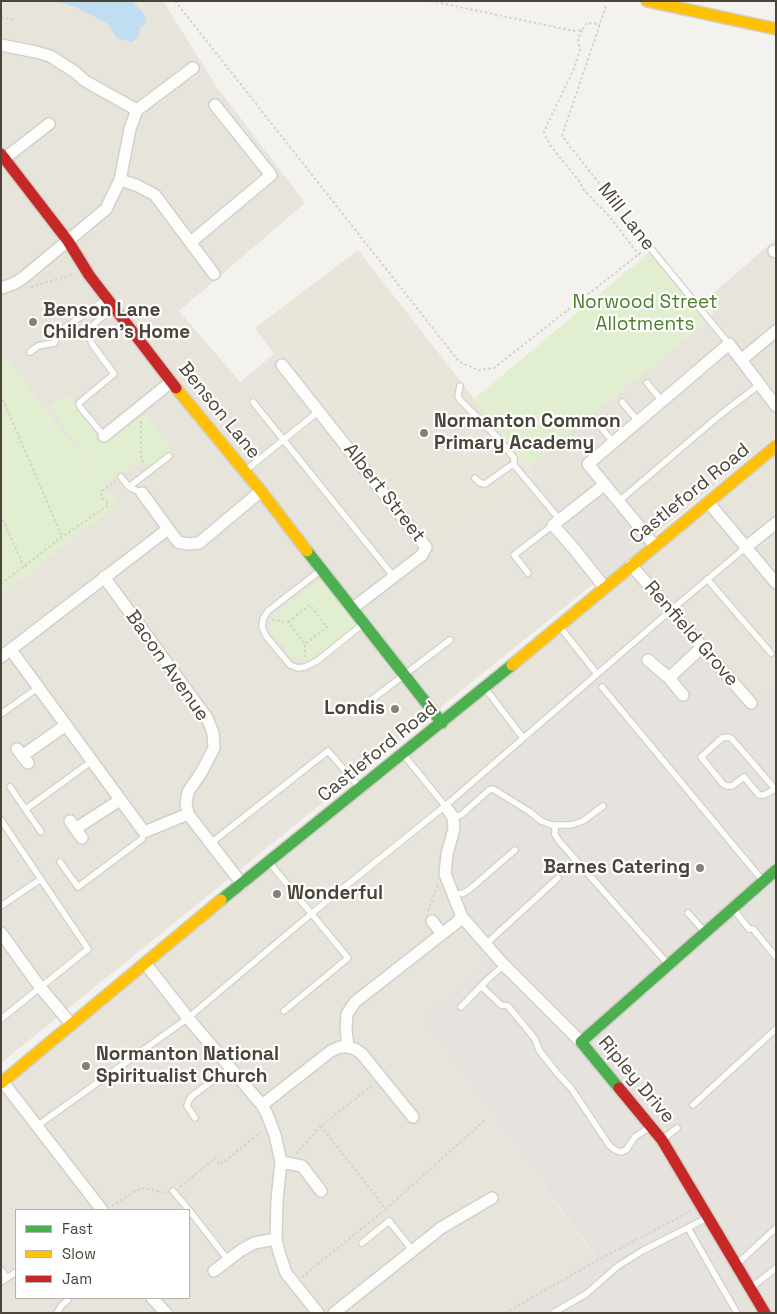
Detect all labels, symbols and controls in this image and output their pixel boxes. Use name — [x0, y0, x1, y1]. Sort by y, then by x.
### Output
street label: Mill Lane — [593, 179, 659, 255]
park label: Norwood Street Allotments — [572, 292, 718, 336]
place label: Benson Lane Children's Home — [43, 300, 190, 344]
marker: Benson Lane Children's Home — [27, 316, 39, 328]
street label: Benson Lane — [173, 358, 265, 464]
place label: Normanton Common Primary Academy — [434, 411, 621, 455]
marker: Normanton Common Primary Academy — [418, 427, 430, 439]
street label: Albert Street — [338, 439, 430, 547]
street label: Castleford Road — [626, 439, 754, 549]
street label: Renfield Grove — [639, 577, 743, 691]
street label: Bacon Avenue — [120, 606, 214, 726]
street label: Castleford Road — [314, 697, 442, 807]
place label: Londis — [324, 698, 385, 720]
marker: Londis — [389, 703, 401, 715]
place label: Barnes Catering — [543, 857, 690, 879]
marker: Barnes Catering — [694, 862, 706, 874]
place label: Wonderful — [287, 883, 383, 905]
marker: Wonderful — [271, 888, 283, 900]
street label: Ripley Drive — [593, 1032, 679, 1128]
place label: Normanton National Spiritualist Church — [96, 1044, 279, 1088]
marker: Normanton National Spiritualist Church — [80, 1060, 92, 1072]
legend — [15, 1209, 190, 1299]
text: Fast — [62, 1219, 93, 1238]
text: Slow — [62, 1244, 96, 1263]
text: Jam — [62, 1269, 92, 1288]

